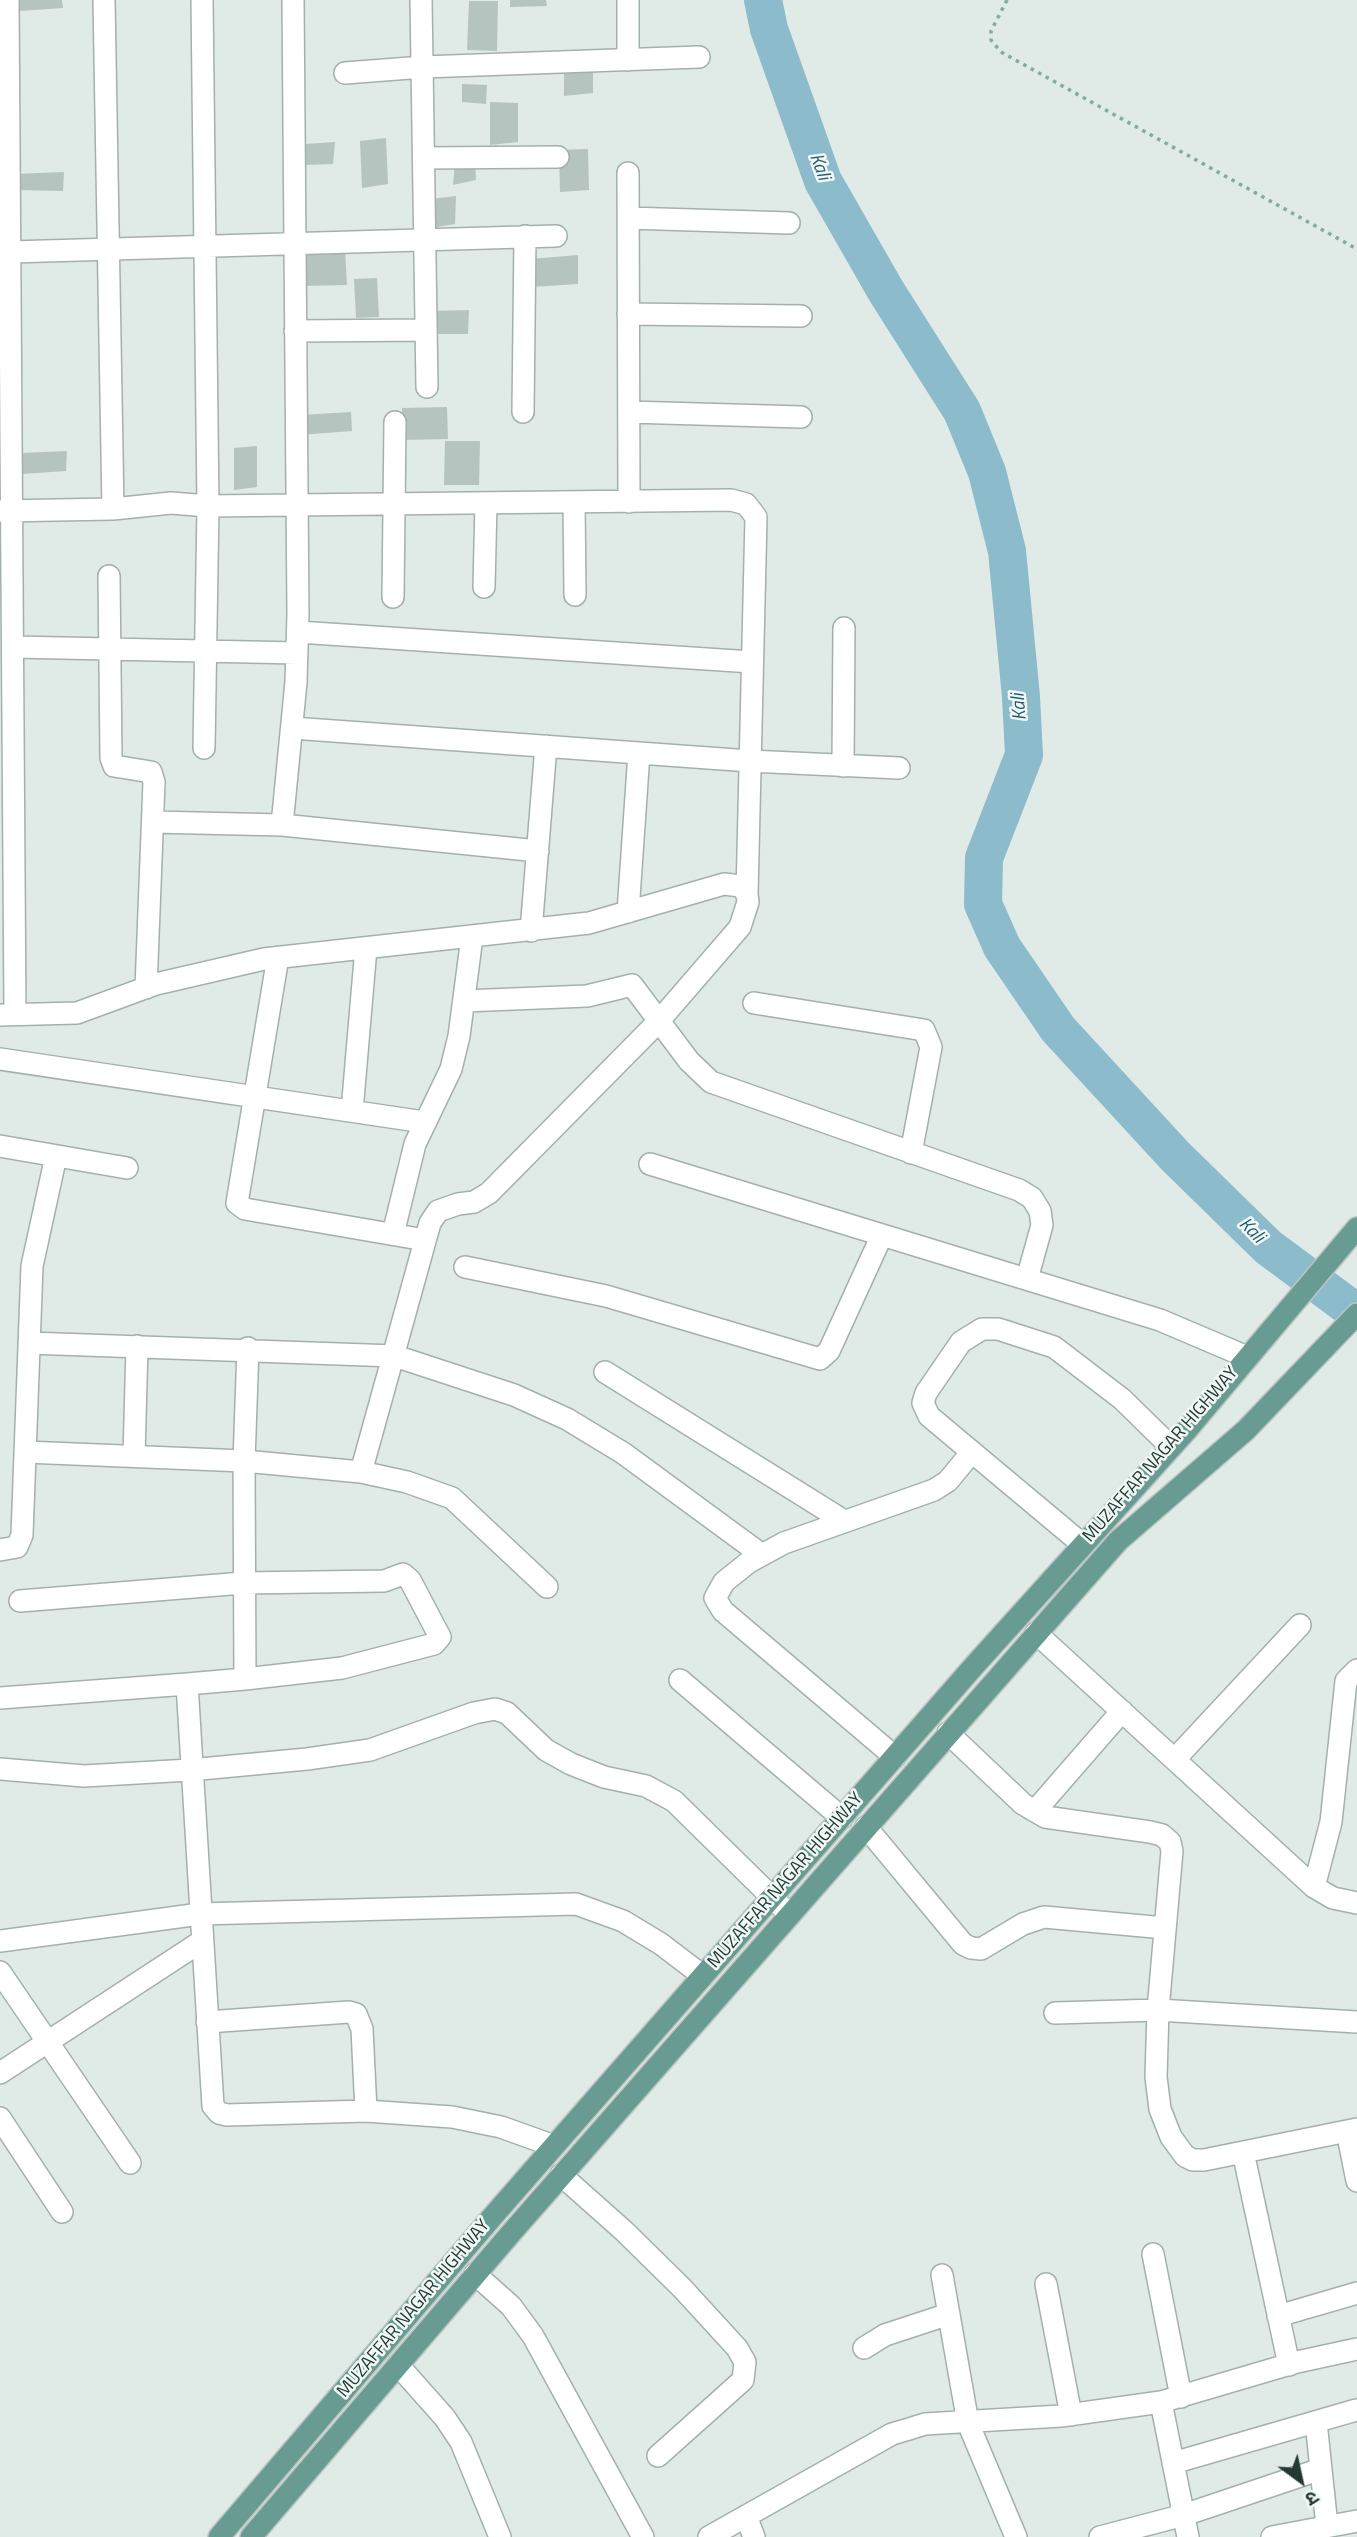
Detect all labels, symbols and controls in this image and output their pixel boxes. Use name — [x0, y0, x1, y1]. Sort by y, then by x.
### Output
water label: Kali — [804, 150, 834, 184]
water label: Kali — [1007, 693, 1033, 721]
water label: Kali — [1233, 1213, 1269, 1249]
street label: MUZAFFAR NAGAR HIGHWAY — [1079, 1363, 1243, 1547]
street label: MUZAFFAR NAGAR HIGHWAY — [704, 1789, 868, 1973]
street label: MUZAFFAR NAGAR HIGHWAY — [333, 2216, 495, 2402]
north arrow — [1266, 2446, 1336, 2516]
text: उ — [1300, 2484, 1325, 2514]

